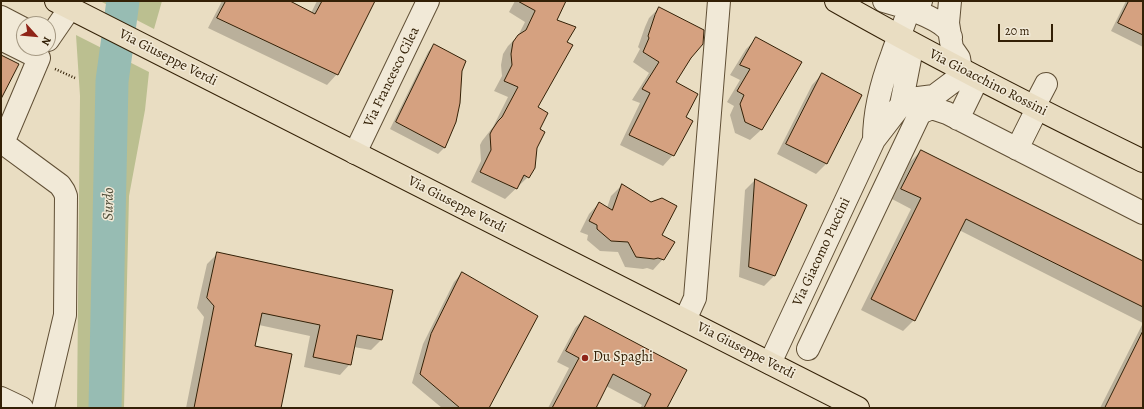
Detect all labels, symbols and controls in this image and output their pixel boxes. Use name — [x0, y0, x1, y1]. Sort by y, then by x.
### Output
north arrow — [16, 16, 56, 56]
scale bar — [1000, 16, 1055, 42]
text: 20 m — [1005, 23, 1029, 39]
street label: Via Francesco Cilea — [360, 24, 424, 130]
street label: Via Giuseppe Verdi — [116, 26, 220, 90]
text: N — [38, 34, 55, 48]
street label: Via Gioacchino Rossini — [926, 46, 1050, 120]
street label: Via Giuseppe Verdi — [405, 173, 509, 237]
water label: Surdo — [100, 187, 118, 221]
street label: Via Giacomo Puccini — [790, 195, 854, 309]
street label: Via Giuseppe Verdi — [694, 319, 798, 383]
place label: Du Spaghi — [593, 350, 653, 366]
marker: Du Spaghi — [580, 353, 590, 363]

